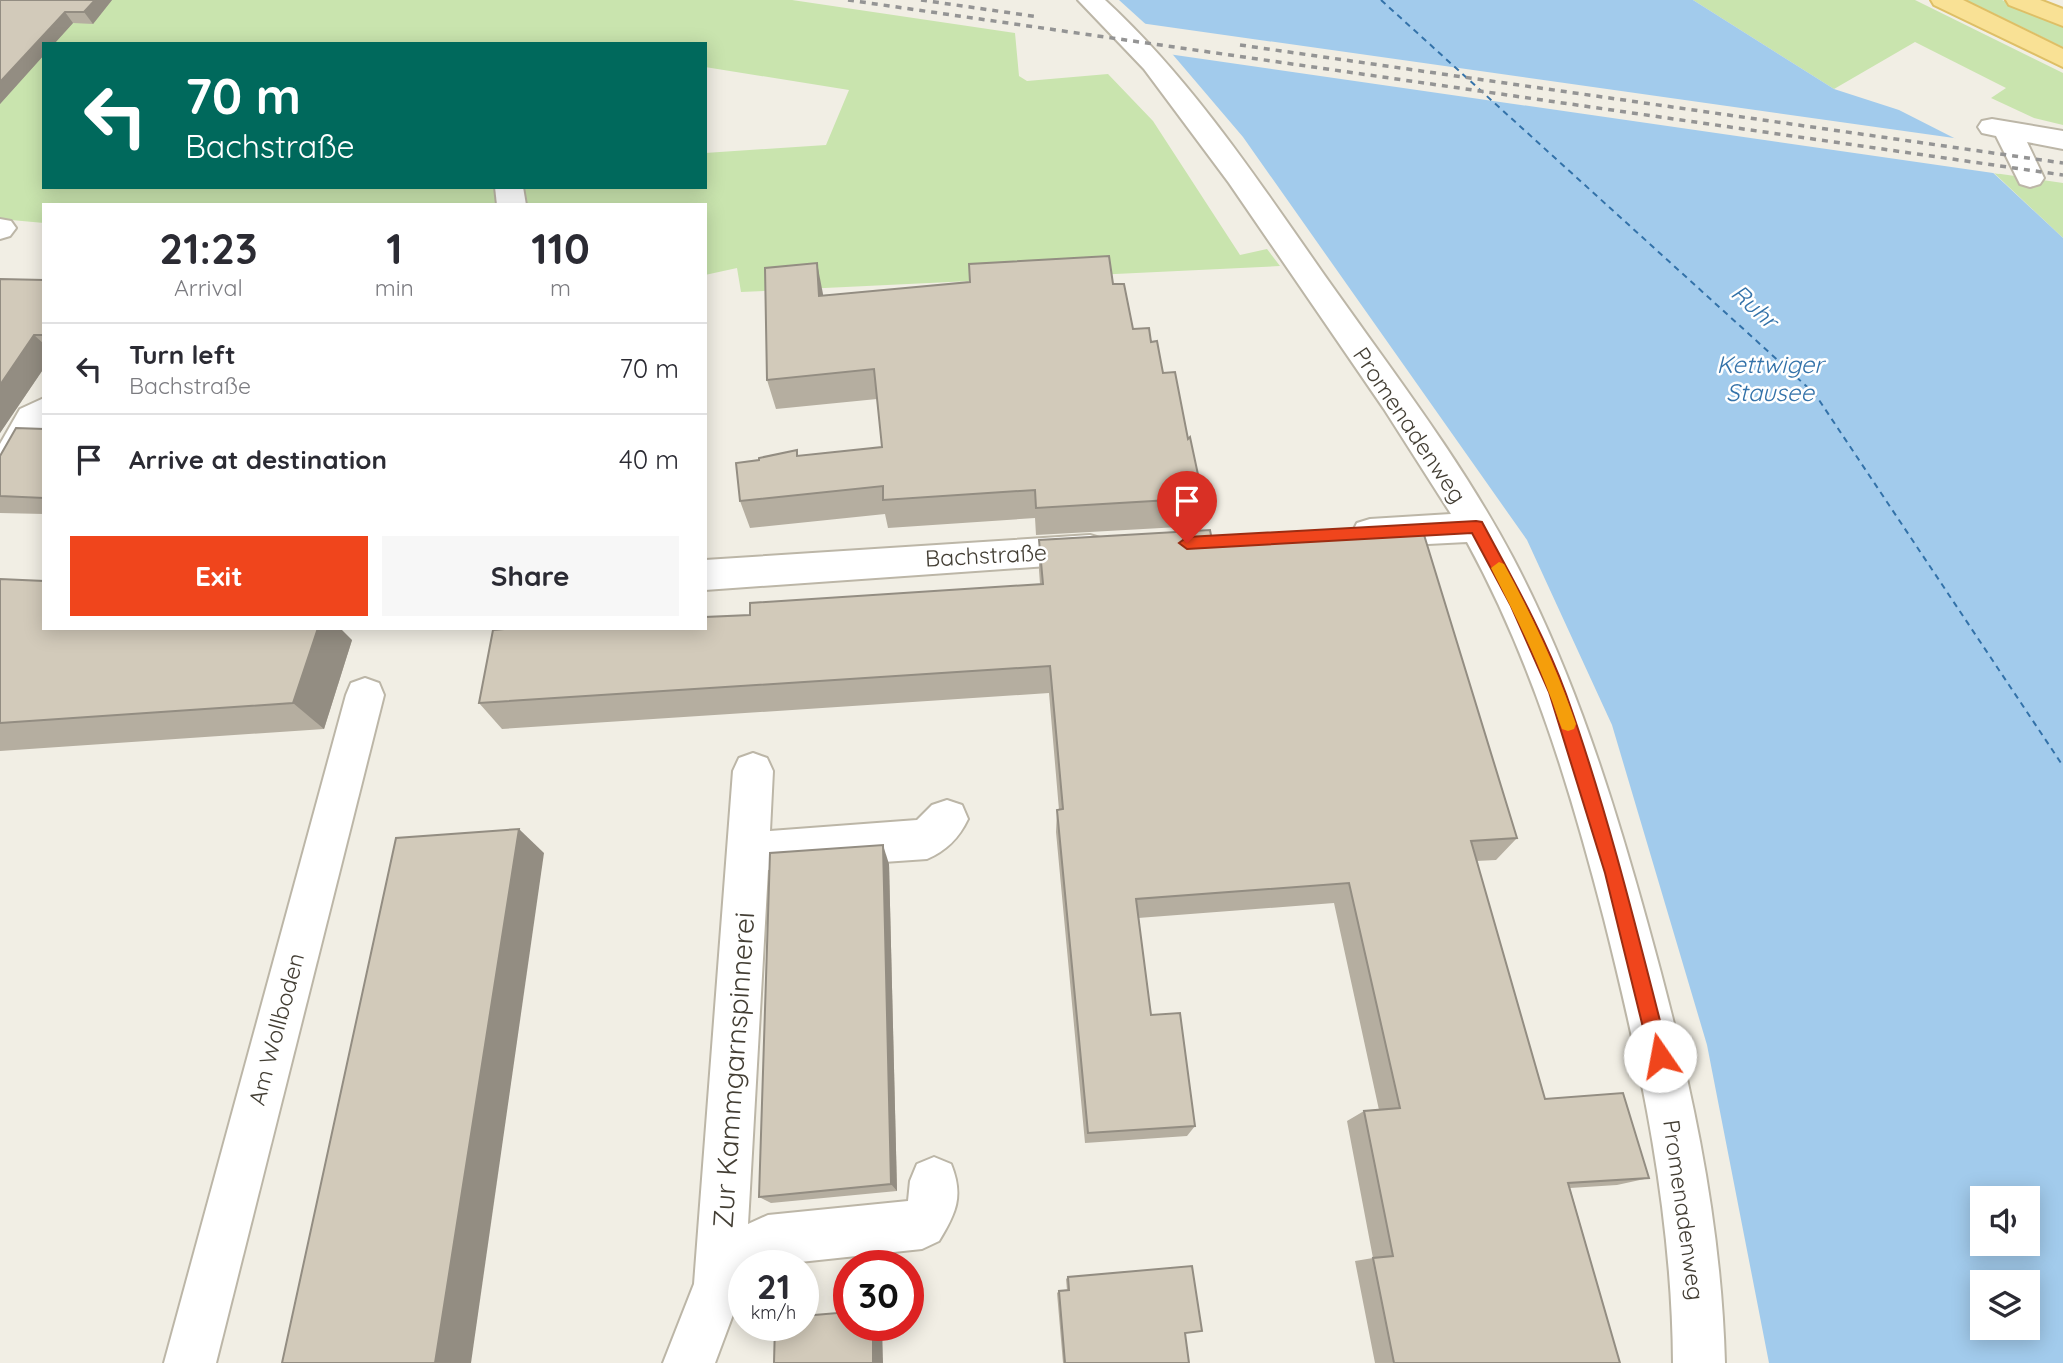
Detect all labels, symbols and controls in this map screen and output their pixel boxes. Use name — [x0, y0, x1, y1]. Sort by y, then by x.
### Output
text: 70 m — [185, 65, 301, 126]
icon: left — [70, 70, 161, 161]
text: Bachstraße — [185, 126, 355, 166]
text: 21:23 — [159, 222, 257, 275]
text: 1 — [386, 222, 402, 275]
text: 110 — [531, 222, 590, 275]
text: Arrival — [174, 273, 243, 302]
text: min — [375, 273, 414, 302]
text: m — [550, 273, 571, 302]
water label: Ruhr — [1726, 277, 1787, 337]
text: Turn left — [129, 338, 236, 371]
street label: Promenadenweg — [1347, 341, 1473, 509]
water label: Kettwiger Stausee — [1717, 349, 1826, 407]
icon: left — [70, 350, 108, 388]
text: 70 m — [619, 352, 679, 385]
text: Bachstraße — [129, 371, 251, 400]
icon: arrive — [70, 441, 108, 479]
text: Arrive at destination — [129, 443, 387, 476]
text: 40 m — [619, 443, 679, 476]
pin — [1157, 471, 1217, 543]
icon: arrive — [1168, 482, 1206, 520]
button: Exit — [70, 536, 368, 616]
button: Share — [382, 536, 679, 616]
street label: Bachstraße — [924, 537, 1048, 573]
street label: Zur Kammgarnspinnerei — [704, 911, 762, 1229]
street label: Am Wollboden — [242, 950, 310, 1108]
position arrow — [1623, 1019, 1697, 1093]
street label: Promenadenweg — [1657, 1118, 1711, 1302]
map controls — [1970, 1186, 2040, 1340]
button: sound — [1970, 1186, 2040, 1256]
speed limit sign: 30 — [833, 1250, 924, 1341]
text: 21 — [757, 1264, 790, 1308]
button: layers — [1970, 1270, 2040, 1340]
text: km/h — [751, 1301, 796, 1324]

